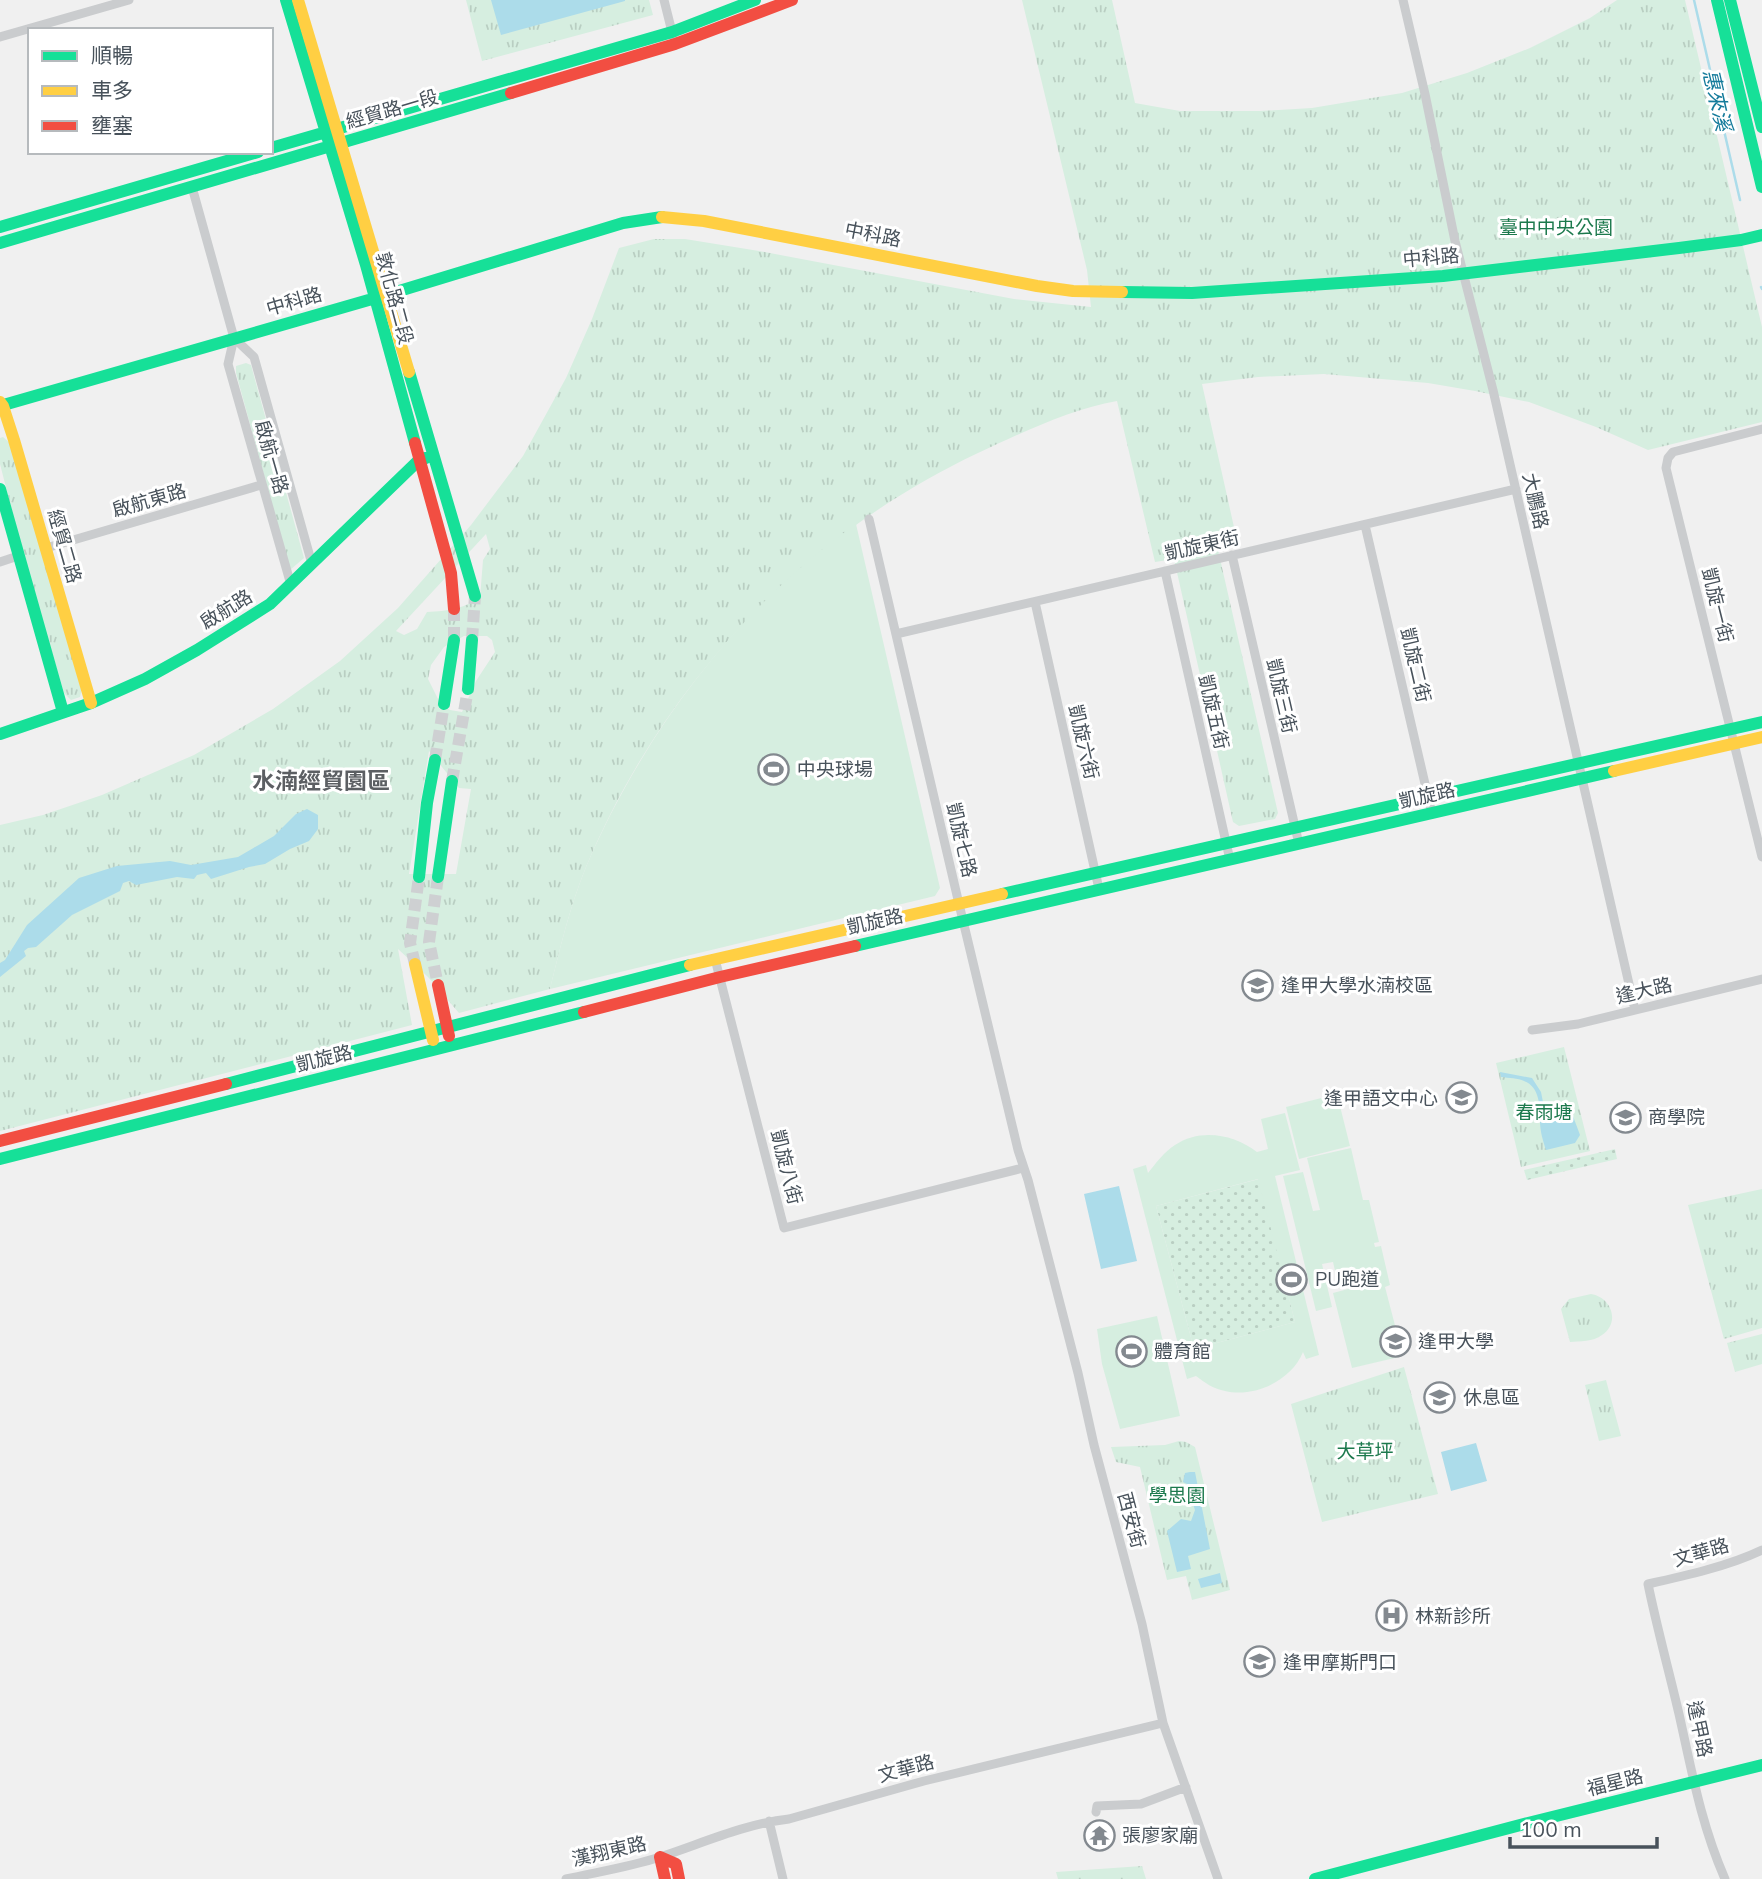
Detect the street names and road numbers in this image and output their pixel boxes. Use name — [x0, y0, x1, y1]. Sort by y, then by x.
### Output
street label: 經貿路一段 — [343, 84, 441, 134]
street label: 中科路 — [843, 217, 903, 251]
street label: 中科路 — [1402, 243, 1460, 271]
street label: 敦化路二段 — [371, 249, 419, 347]
street label: 中科路 — [263, 282, 325, 320]
street label: 啟航一路 — [250, 417, 294, 497]
street label: 大鵬路 — [1518, 471, 1554, 531]
street label: 啟航東路 — [109, 478, 189, 522]
street label: 經貿二路 — [43, 506, 87, 586]
street label: 凱旋東街 — [1162, 525, 1242, 565]
street label: 凱旋一街 — [1697, 565, 1739, 645]
street label: 啟航路 — [195, 584, 257, 634]
street label: 凱旋二街 — [1396, 625, 1436, 705]
street label: 凱旋三街 — [1262, 656, 1302, 736]
street label: 凱旋五街 — [1194, 672, 1234, 752]
street label: 凱旋六街 — [1064, 702, 1104, 782]
street label: 凱旋路 — [1397, 777, 1457, 813]
street label: 凱旋七路 — [942, 800, 982, 880]
street label: 凱旋路 — [845, 903, 905, 939]
street label: 逢大路 — [1614, 972, 1674, 1008]
street label: 凱旋路 — [293, 1039, 355, 1077]
street label: 凱旋八街 — [766, 1127, 808, 1207]
street label: 西安街 — [1113, 1489, 1151, 1551]
street label: 文華路 — [1670, 1533, 1732, 1571]
street label: 逢甲路 — [1682, 1699, 1718, 1759]
street label: 文華路 — [875, 1749, 937, 1787]
street label: 福星路 — [1584, 1763, 1646, 1801]
street label: 漢翔東路 — [569, 1831, 649, 1871]

